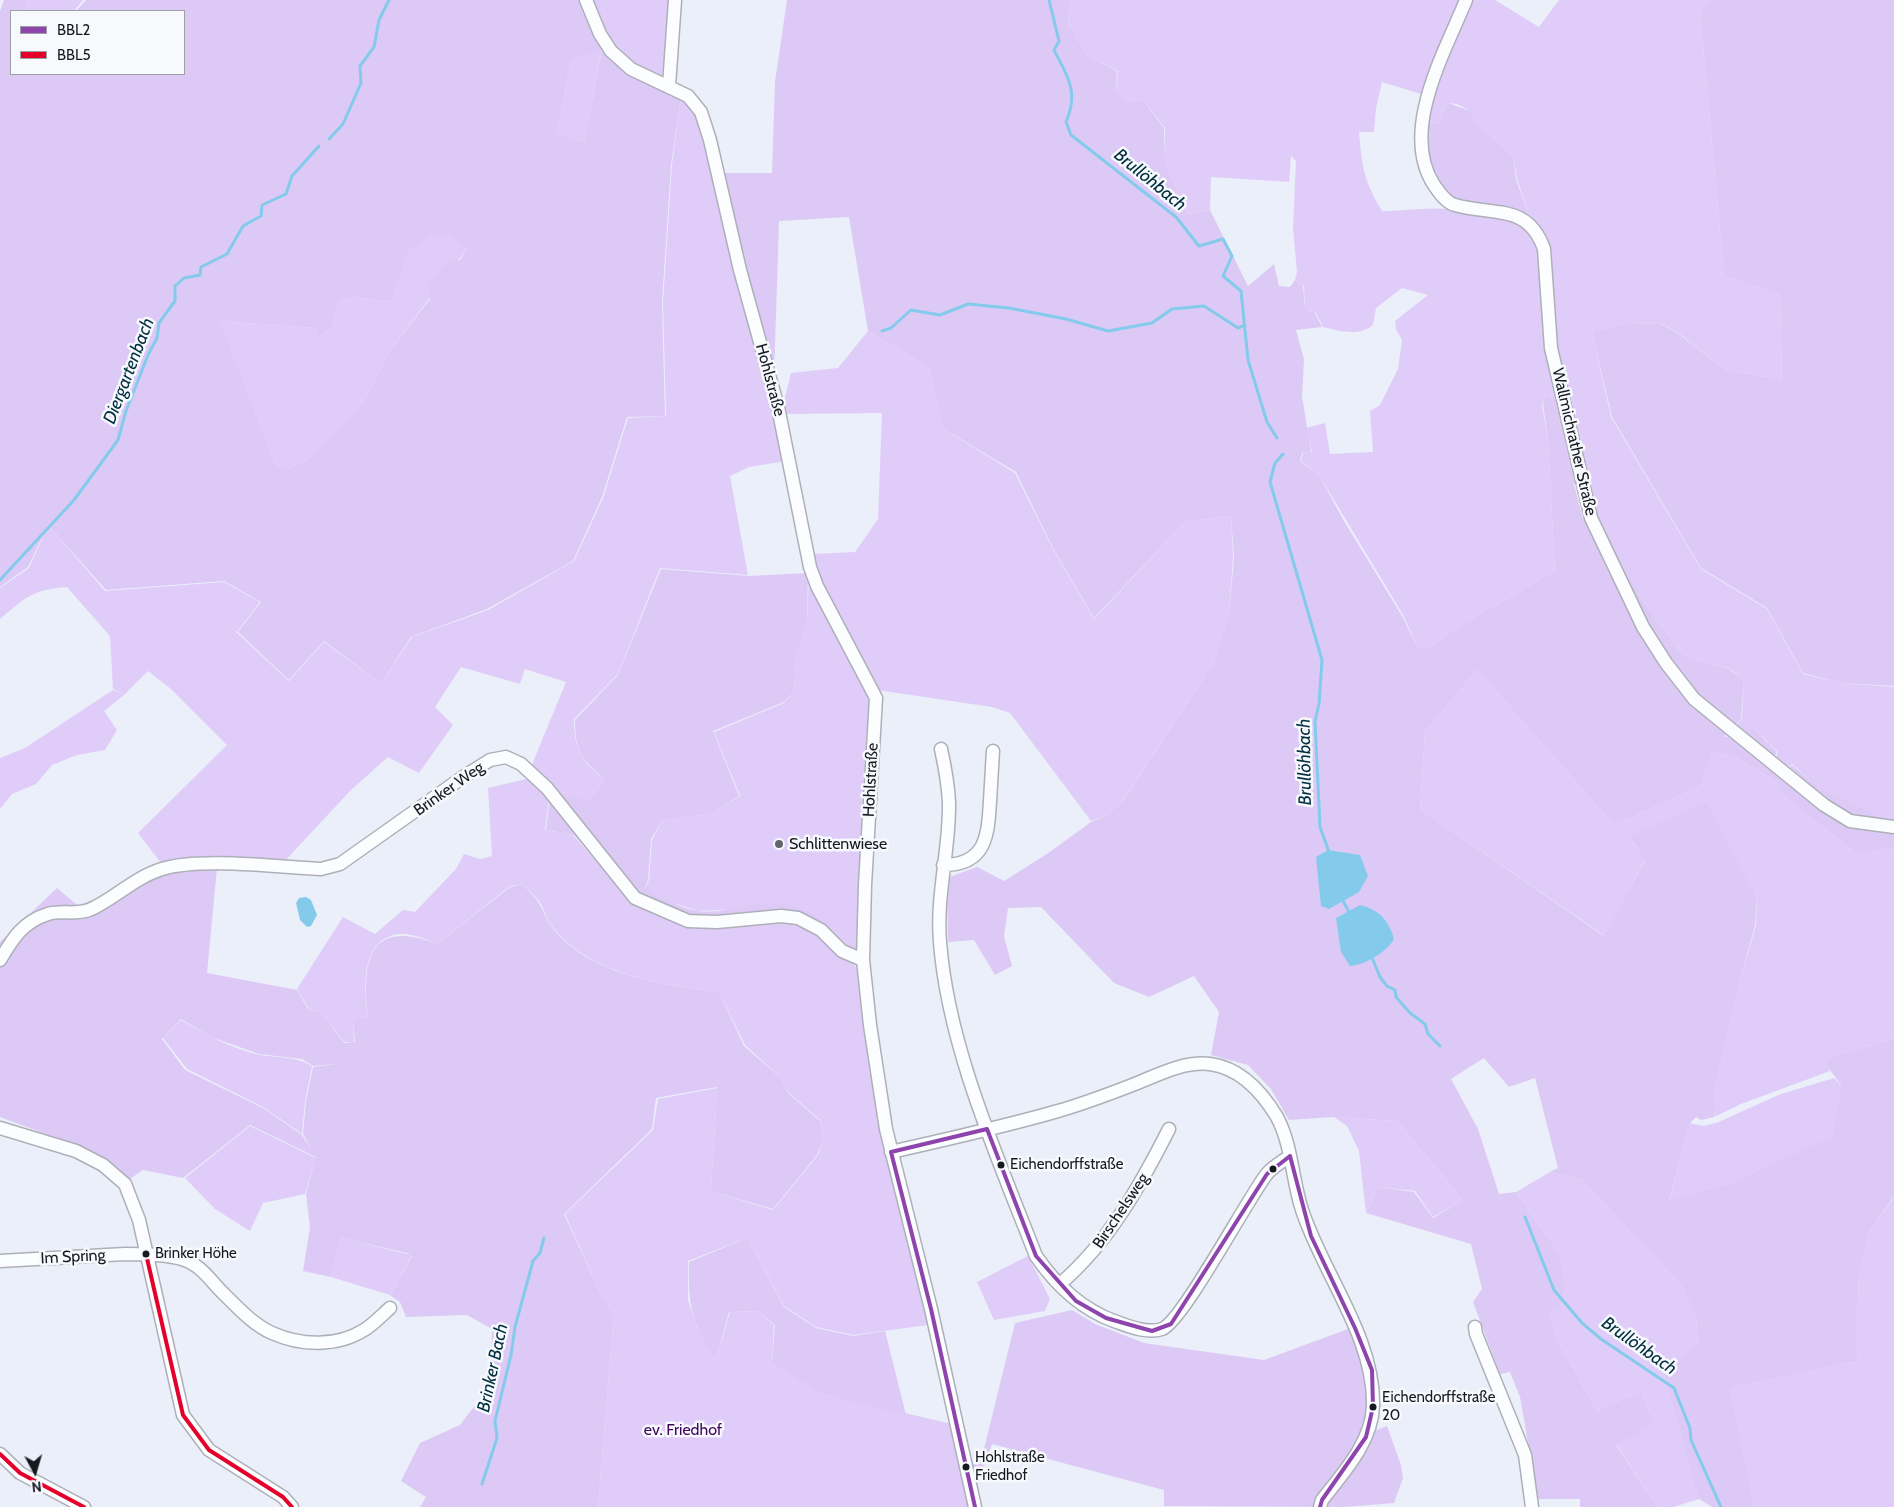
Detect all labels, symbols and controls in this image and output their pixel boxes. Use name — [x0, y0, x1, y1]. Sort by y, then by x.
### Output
legend — [10, 10, 185, 75]
text: BBL2 — [57, 21, 90, 39]
text: BBL5 — [57, 46, 91, 64]
water label: Brullöhbach — [1109, 144, 1191, 216]
water label: Diergartenbach — [99, 315, 159, 427]
street label: Hohlstraße — [751, 342, 789, 418]
street label: Wallmichrather Straße — [1548, 366, 1600, 518]
water label: Brullöhbach — [1293, 718, 1317, 806]
street label: Hohlstraße — [859, 742, 883, 818]
street label: Brinker Weg — [410, 758, 488, 820]
place label: Schlittenwiese — [789, 834, 887, 854]
marker: Schlittenwiese — [773, 838, 785, 850]
place label: Eichendorffstraße — [1010, 1156, 1123, 1174]
marker: Eichendorffstraße — [996, 1160, 1006, 1170]
unlabelled marker — [1268, 1164, 1278, 1174]
street label: Birschelsweg — [1089, 1170, 1153, 1252]
place label: Brinker Höhe — [155, 1245, 237, 1263]
street label: Im Spring — [40, 1246, 106, 1268]
marker: Brinker Höhe — [141, 1249, 151, 1259]
water label: Brullöhbach — [1597, 1312, 1681, 1380]
water label: Brinker Bach — [473, 1322, 513, 1414]
place label: Eichendorffstraße 20 — [1382, 1389, 1495, 1424]
marker: Eichendorffstraße 20 — [1368, 1402, 1378, 1412]
park label: ev. Friedhof — [644, 1420, 722, 1440]
north arrow — [10, 1447, 60, 1497]
place label: Hohlstraße Friedhof — [975, 1449, 1045, 1484]
marker: Hohlstraße Friedhof — [961, 1462, 971, 1472]
text: N — [31, 1477, 42, 1496]

